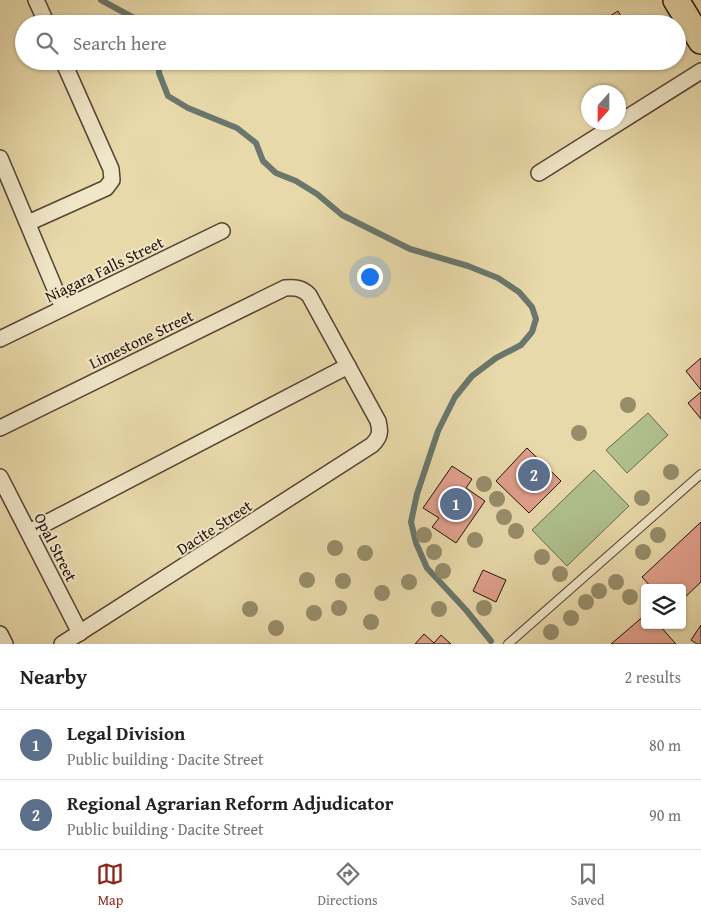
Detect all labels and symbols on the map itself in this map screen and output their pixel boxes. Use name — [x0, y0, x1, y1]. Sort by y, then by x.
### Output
north arrow — [581, 85, 626, 130]
street label: Niagara Falls Street — [40, 230, 168, 308]
your location — [357, 264, 383, 290]
street label: Limestone Street — [85, 303, 198, 375]
pin: 2 — [518, 456, 550, 494]
pin: 1 — [440, 485, 472, 523]
street label: Dacite Street — [171, 493, 257, 560]
street label: Opal Street — [28, 508, 84, 586]

